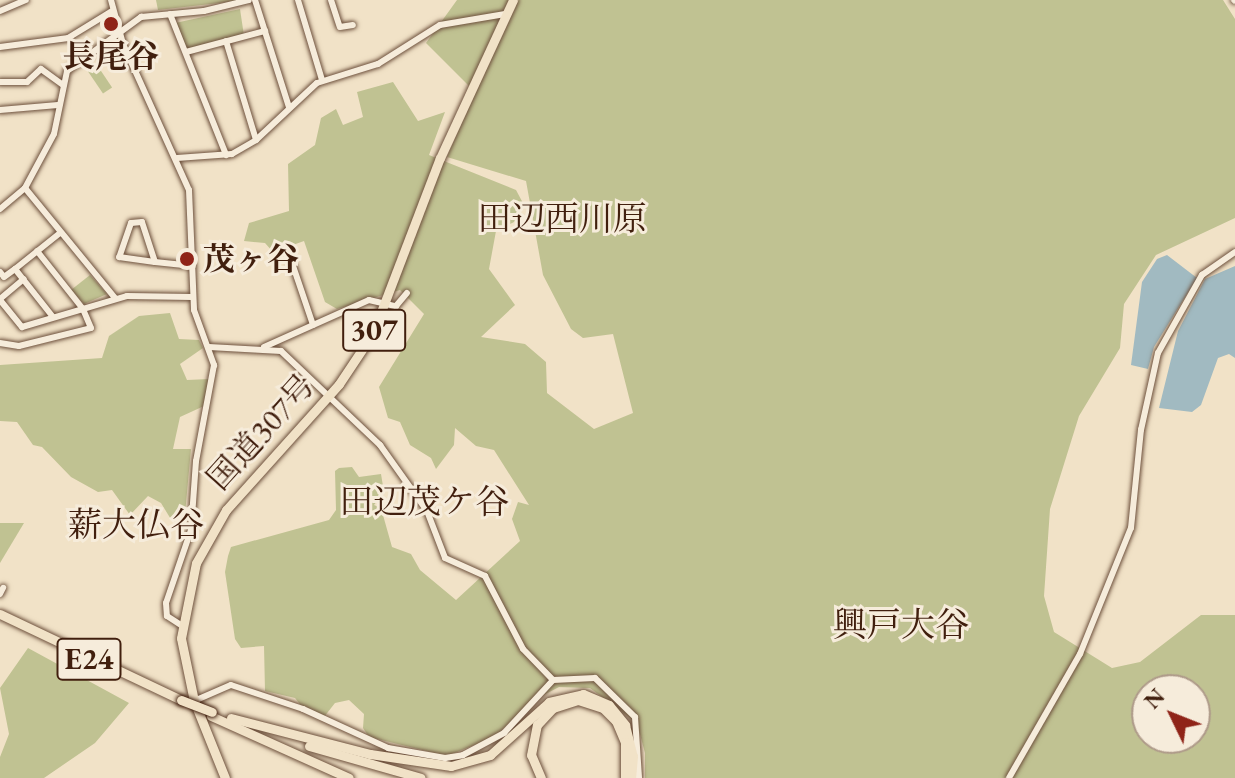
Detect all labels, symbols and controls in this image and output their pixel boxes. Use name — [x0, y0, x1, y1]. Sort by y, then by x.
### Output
marker: 長尾谷 — [102, 15, 120, 33]
place label: 長尾谷 — [63, 37, 159, 75]
district label: 田辺西川原 — [477, 199, 647, 239]
place label: 茂ヶ谷 — [203, 240, 299, 278]
marker: 茂ヶ谷 — [178, 250, 196, 268]
road number: 307 — [342, 304, 406, 356]
street label: 国道307号 — [199, 366, 323, 498]
district label: 田辺茂ケ谷 — [339, 482, 509, 522]
district label: 薪大仏谷 — [68, 505, 204, 545]
district label: 興戸大谷 — [833, 605, 969, 645]
road number: E24 — [55, 633, 123, 685]
north arrow — [1131, 674, 1211, 754]
text: N — [1138, 682, 1171, 715]

